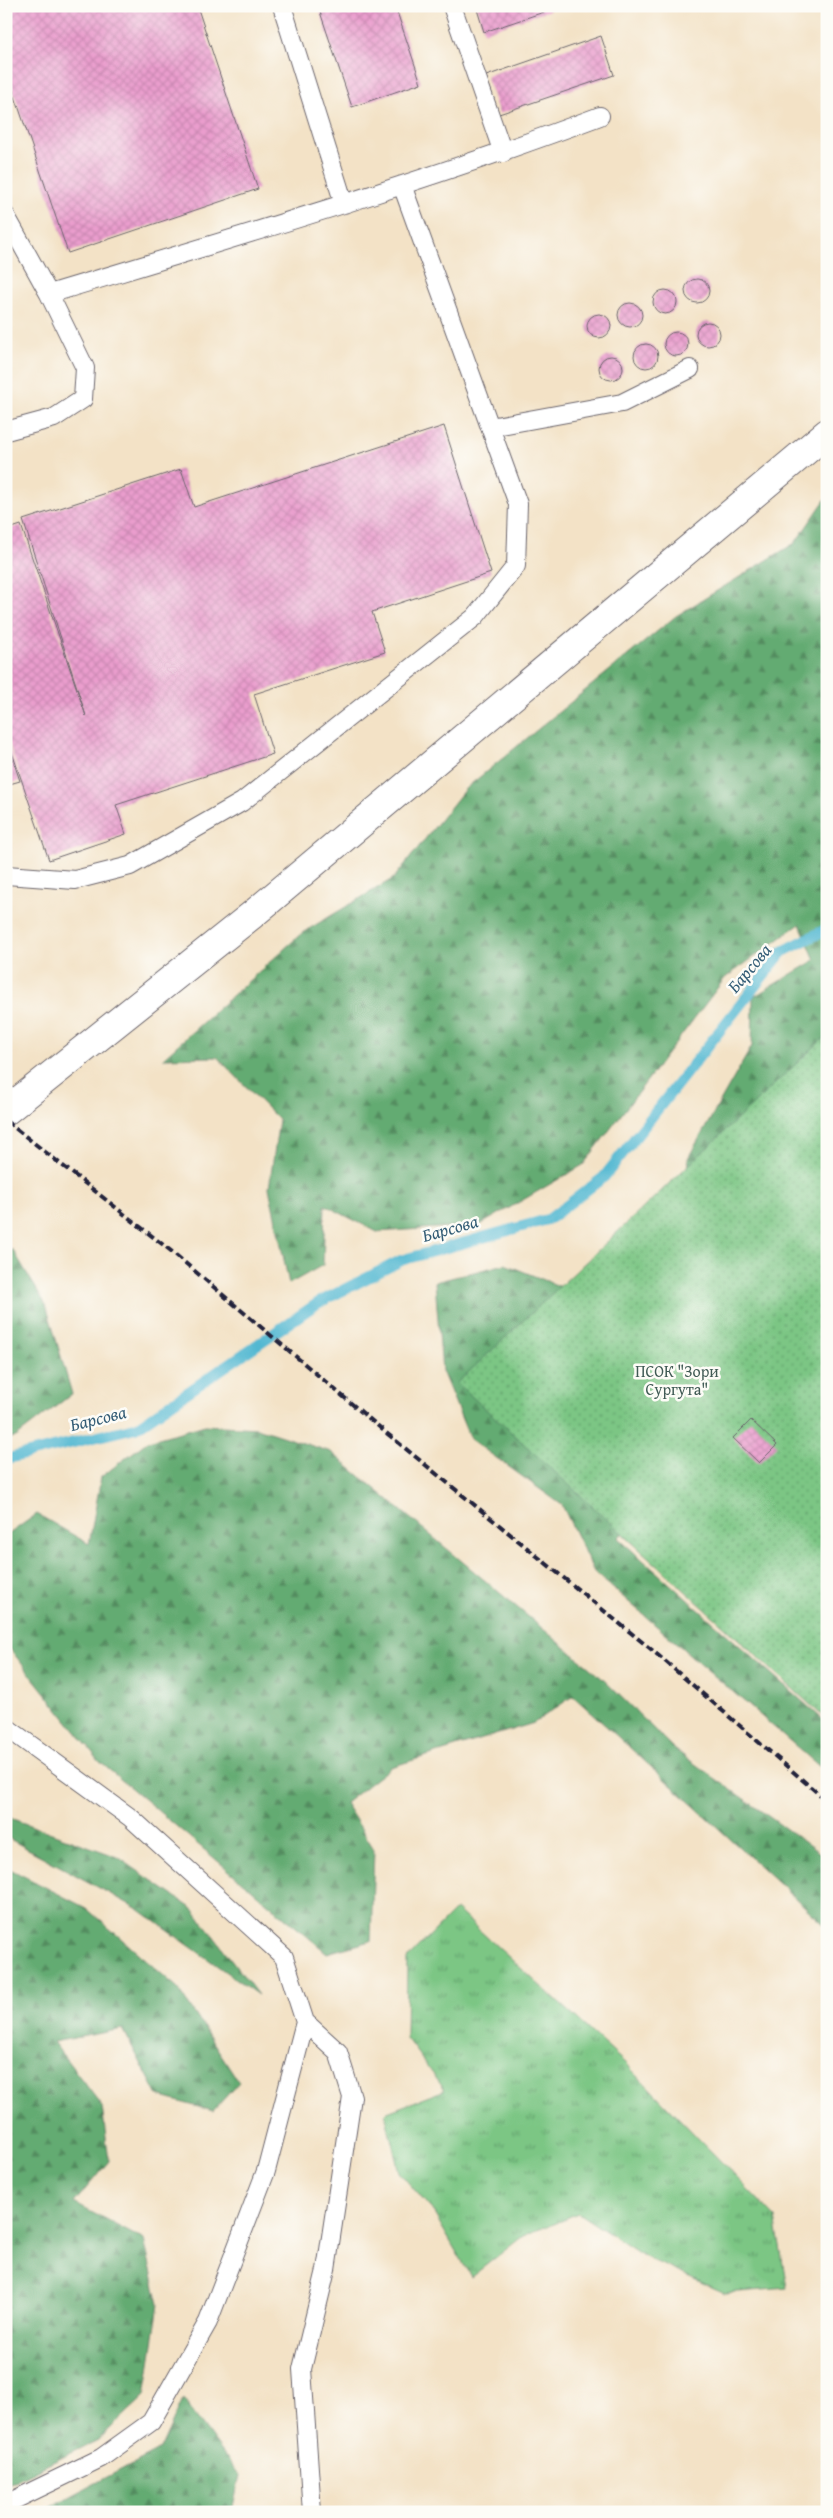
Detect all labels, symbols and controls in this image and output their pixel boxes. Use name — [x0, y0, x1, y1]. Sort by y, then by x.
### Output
water label: Барсова — [720, 937, 778, 999]
water label: Барсова — [419, 1207, 482, 1249]
park label: ПСОК "Зори Сургута" — [635, 1359, 719, 1401]
water label: Барсова — [67, 1398, 130, 1438]

